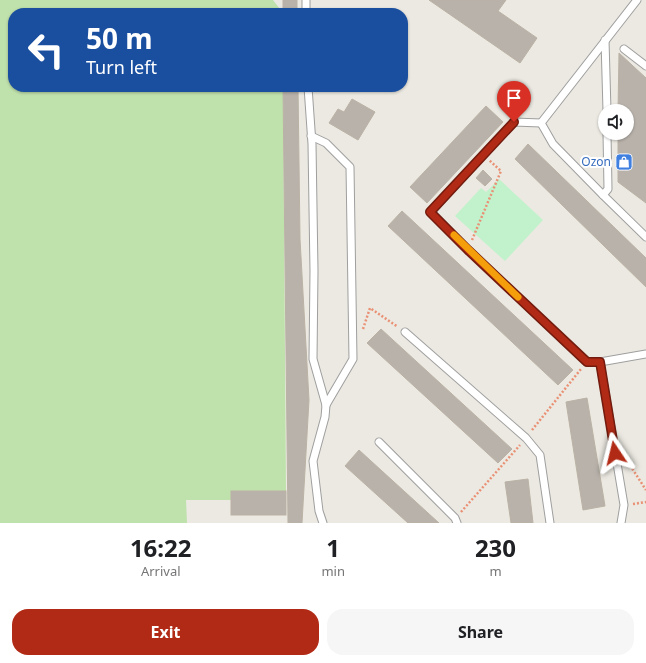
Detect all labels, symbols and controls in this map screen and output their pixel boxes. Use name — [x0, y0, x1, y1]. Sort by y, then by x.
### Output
text: 50 m — [86, 19, 153, 57]
icon: left — [20, 24, 72, 76]
text: Turn left — [86, 55, 157, 79]
pin — [497, 81, 531, 122]
icon: arrive — [503, 87, 525, 109]
map controls — [598, 104, 634, 140]
button: sound — [598, 104, 634, 140]
shop icon: Ozon — [614, 152, 634, 172]
place label: Ozon — [581, 153, 611, 170]
position arrow — [594, 432, 636, 474]
text: 16:22 — [130, 531, 192, 564]
text: 1 — [326, 531, 340, 564]
text: 230 — [475, 531, 516, 564]
text: Arrival — [141, 562, 181, 580]
text: min — [321, 562, 345, 580]
text: m — [489, 562, 502, 580]
button: Exit — [12, 609, 319, 655]
button: Share — [327, 609, 634, 655]

